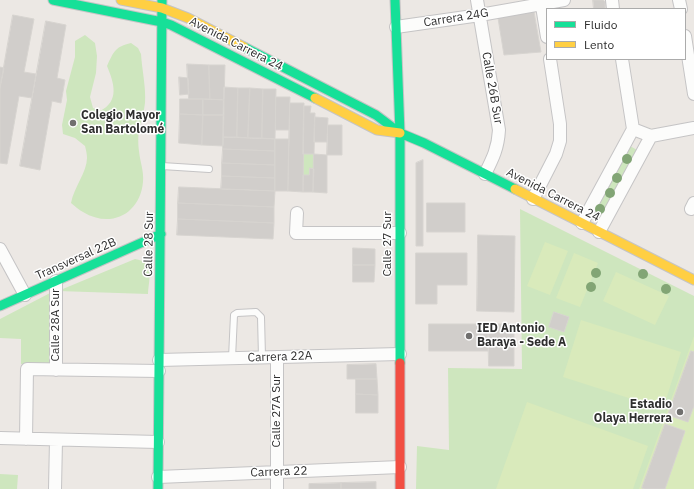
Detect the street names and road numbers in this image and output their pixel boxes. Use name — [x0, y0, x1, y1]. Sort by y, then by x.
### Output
street label: Carrera 24G — [423, 6, 489, 30]
street label: Avenida Carrera 24 — [187, 14, 285, 74]
street label: Calle 26B Sur — [479, 51, 505, 125]
street label: Avenida Carrera 24 — [504, 165, 602, 225]
street label: Calle 28 Sur — [141, 211, 157, 277]
street label: Calle 27 Sur — [381, 211, 395, 277]
street label: Transversal 22B — [33, 235, 119, 283]
street label: Calle 28A Sur — [49, 289, 63, 361]
street label: Carrera 22A — [247, 349, 313, 365]
street label: Calle 27A Sur — [270, 375, 284, 447]
street label: Carrera 22 — [250, 464, 308, 480]

